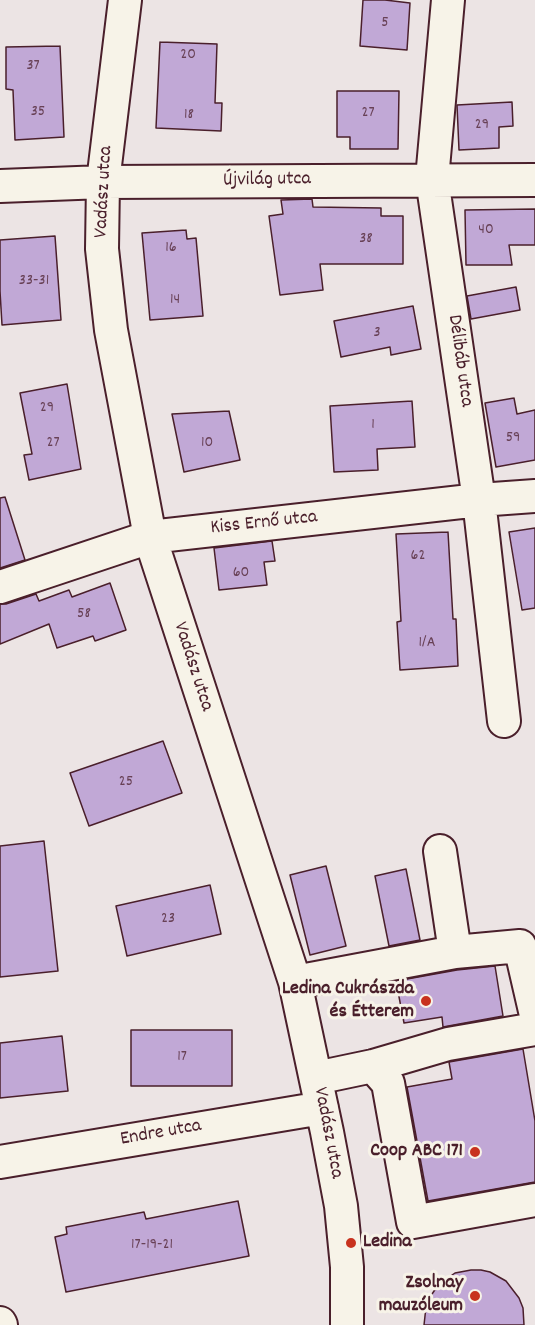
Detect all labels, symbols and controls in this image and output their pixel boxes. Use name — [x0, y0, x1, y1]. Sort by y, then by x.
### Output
house number: 5 — [381, 14, 389, 34]
house number: 20 — [180, 46, 196, 66]
house number: 37 — [26, 57, 40, 77]
house number: 35 — [31, 103, 45, 123]
house number: 27 — [361, 104, 375, 124]
house number: 18 — [184, 106, 194, 126]
house number: 29 — [475, 116, 489, 136]
street label: Vadász utca — [91, 145, 119, 239]
street label: Újvilág utca — [223, 168, 311, 194]
house number: 40 — [478, 221, 494, 241]
house number: 38 — [359, 230, 373, 250]
house number: 16 — [165, 239, 177, 259]
house number: 33-31 — [19, 272, 49, 292]
house number: 14 — [170, 291, 180, 311]
street label: Délibáb utca — [441, 313, 477, 409]
house number: 3 — [373, 324, 381, 344]
house number: 29 — [40, 399, 54, 419]
house number: 1 — [371, 416, 375, 436]
house number: 59 — [506, 429, 520, 449]
house number: 27 — [46, 434, 60, 454]
house number: 10 — [201, 434, 213, 454]
street label: Kiss Ernő utca — [210, 506, 318, 542]
house number: 62 — [411, 547, 425, 567]
house number: 60 — [233, 564, 249, 584]
house number: 58 — [77, 605, 91, 625]
street label: Vadász utca — [166, 619, 218, 715]
house number: 1/A — [419, 634, 435, 654]
house number: 25 — [119, 773, 133, 793]
house number: 23 — [161, 910, 175, 930]
place label: Ledina Cukrászda és Étterem — [282, 978, 414, 1025]
marker: Ledina Cukrászda és Étterem — [419, 994, 433, 1008]
house number: 17 — [177, 1048, 187, 1068]
street label: Vadász utca — [306, 1085, 348, 1181]
street label: Endre utca — [119, 1115, 203, 1153]
place label: Coop ABC 171 — [370, 1140, 463, 1164]
marker: Coop ABC 171 — [468, 1145, 482, 1159]
place label: Ledina — [363, 1231, 412, 1255]
house number: 17-19-21 — [131, 1236, 173, 1256]
marker: Ledina — [344, 1236, 358, 1250]
place label: Zsolnay mauzóleum — [379, 1272, 463, 1319]
marker: Zsolnay mauzóleum — [468, 1289, 482, 1303]

